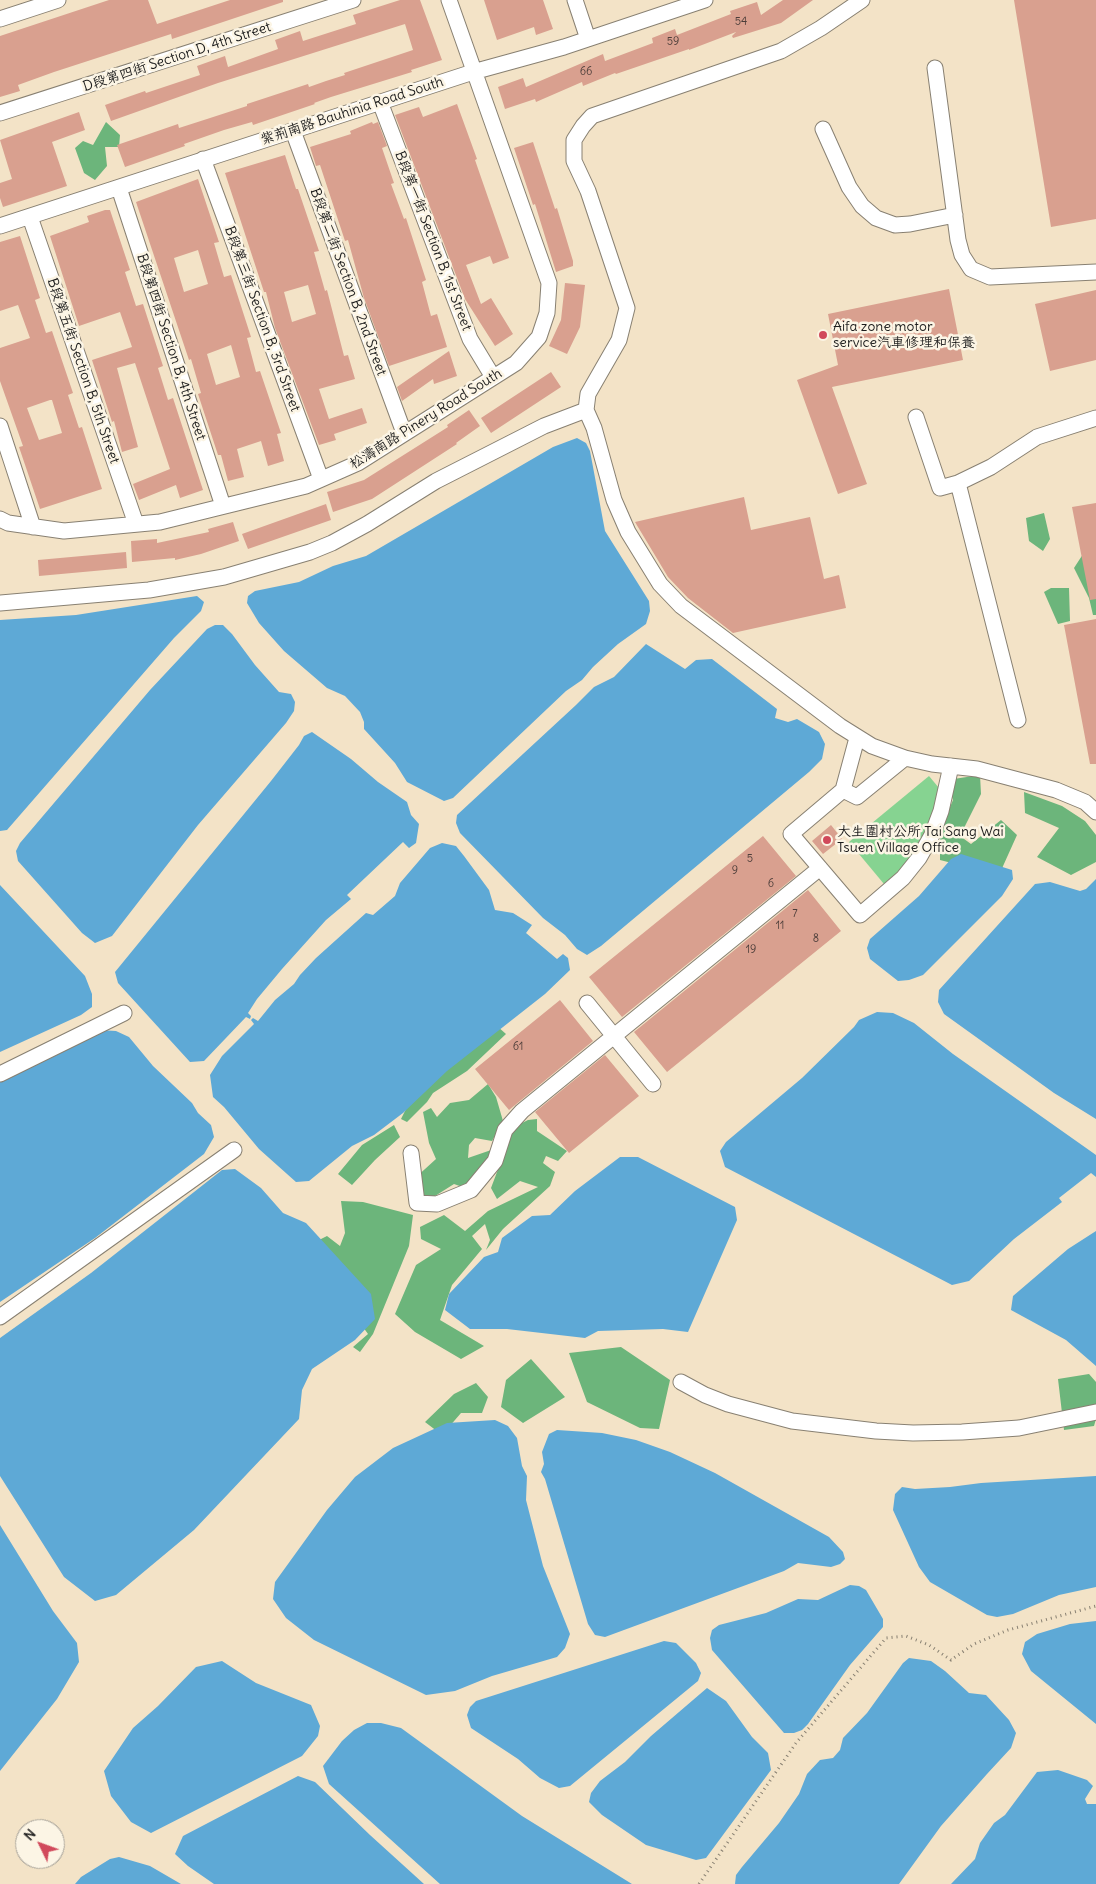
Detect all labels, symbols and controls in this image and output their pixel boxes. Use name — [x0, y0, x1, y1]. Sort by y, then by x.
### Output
house number: 54 — [735, 15, 747, 29]
street label: D段第四街 Section D, 4th Street — [81, 19, 273, 95]
house number: 59 — [667, 35, 679, 49]
house number: 66 — [580, 65, 592, 79]
street label: 紫荊南路 Bauhinia Road South — [258, 73, 446, 149]
street label: B段第一街 Section B, 1st Street — [391, 149, 475, 333]
street label: B段第二街 Section B, 2nd Street — [306, 186, 390, 378]
street label: B段第三街 Section B, 3rd Street — [221, 224, 303, 414]
street label: B段第四街 Section B, 4th Street — [133, 252, 209, 442]
street label: B段第五街 Section B, 5th Street — [43, 276, 123, 466]
place label: Aifa zone motor service汽車修理和保養 — [833, 319, 975, 352]
marker: Aifa zone motor service汽車修理和保養 — [817, 329, 829, 341]
street label: 松濤南路 Pinery Road South — [347, 365, 505, 473]
place label: 大生圍村公所 Tai Sang Wai Tsuen Village Office — [837, 824, 1004, 856]
marker: 大生圍村公所 Tai Sang Wai Tsuen Village Office — [821, 834, 833, 846]
house number: 5 — [747, 852, 753, 866]
house number: 9 — [732, 864, 738, 878]
house number: 6 — [768, 877, 774, 891]
house number: 7 — [792, 907, 798, 921]
house number: 11 — [776, 919, 784, 933]
house number: 8 — [813, 932, 819, 946]
house number: 19 — [746, 943, 756, 957]
house number: 61 — [513, 1040, 523, 1054]
north arrow — [15, 1819, 65, 1869]
text: N — [20, 1825, 40, 1844]

